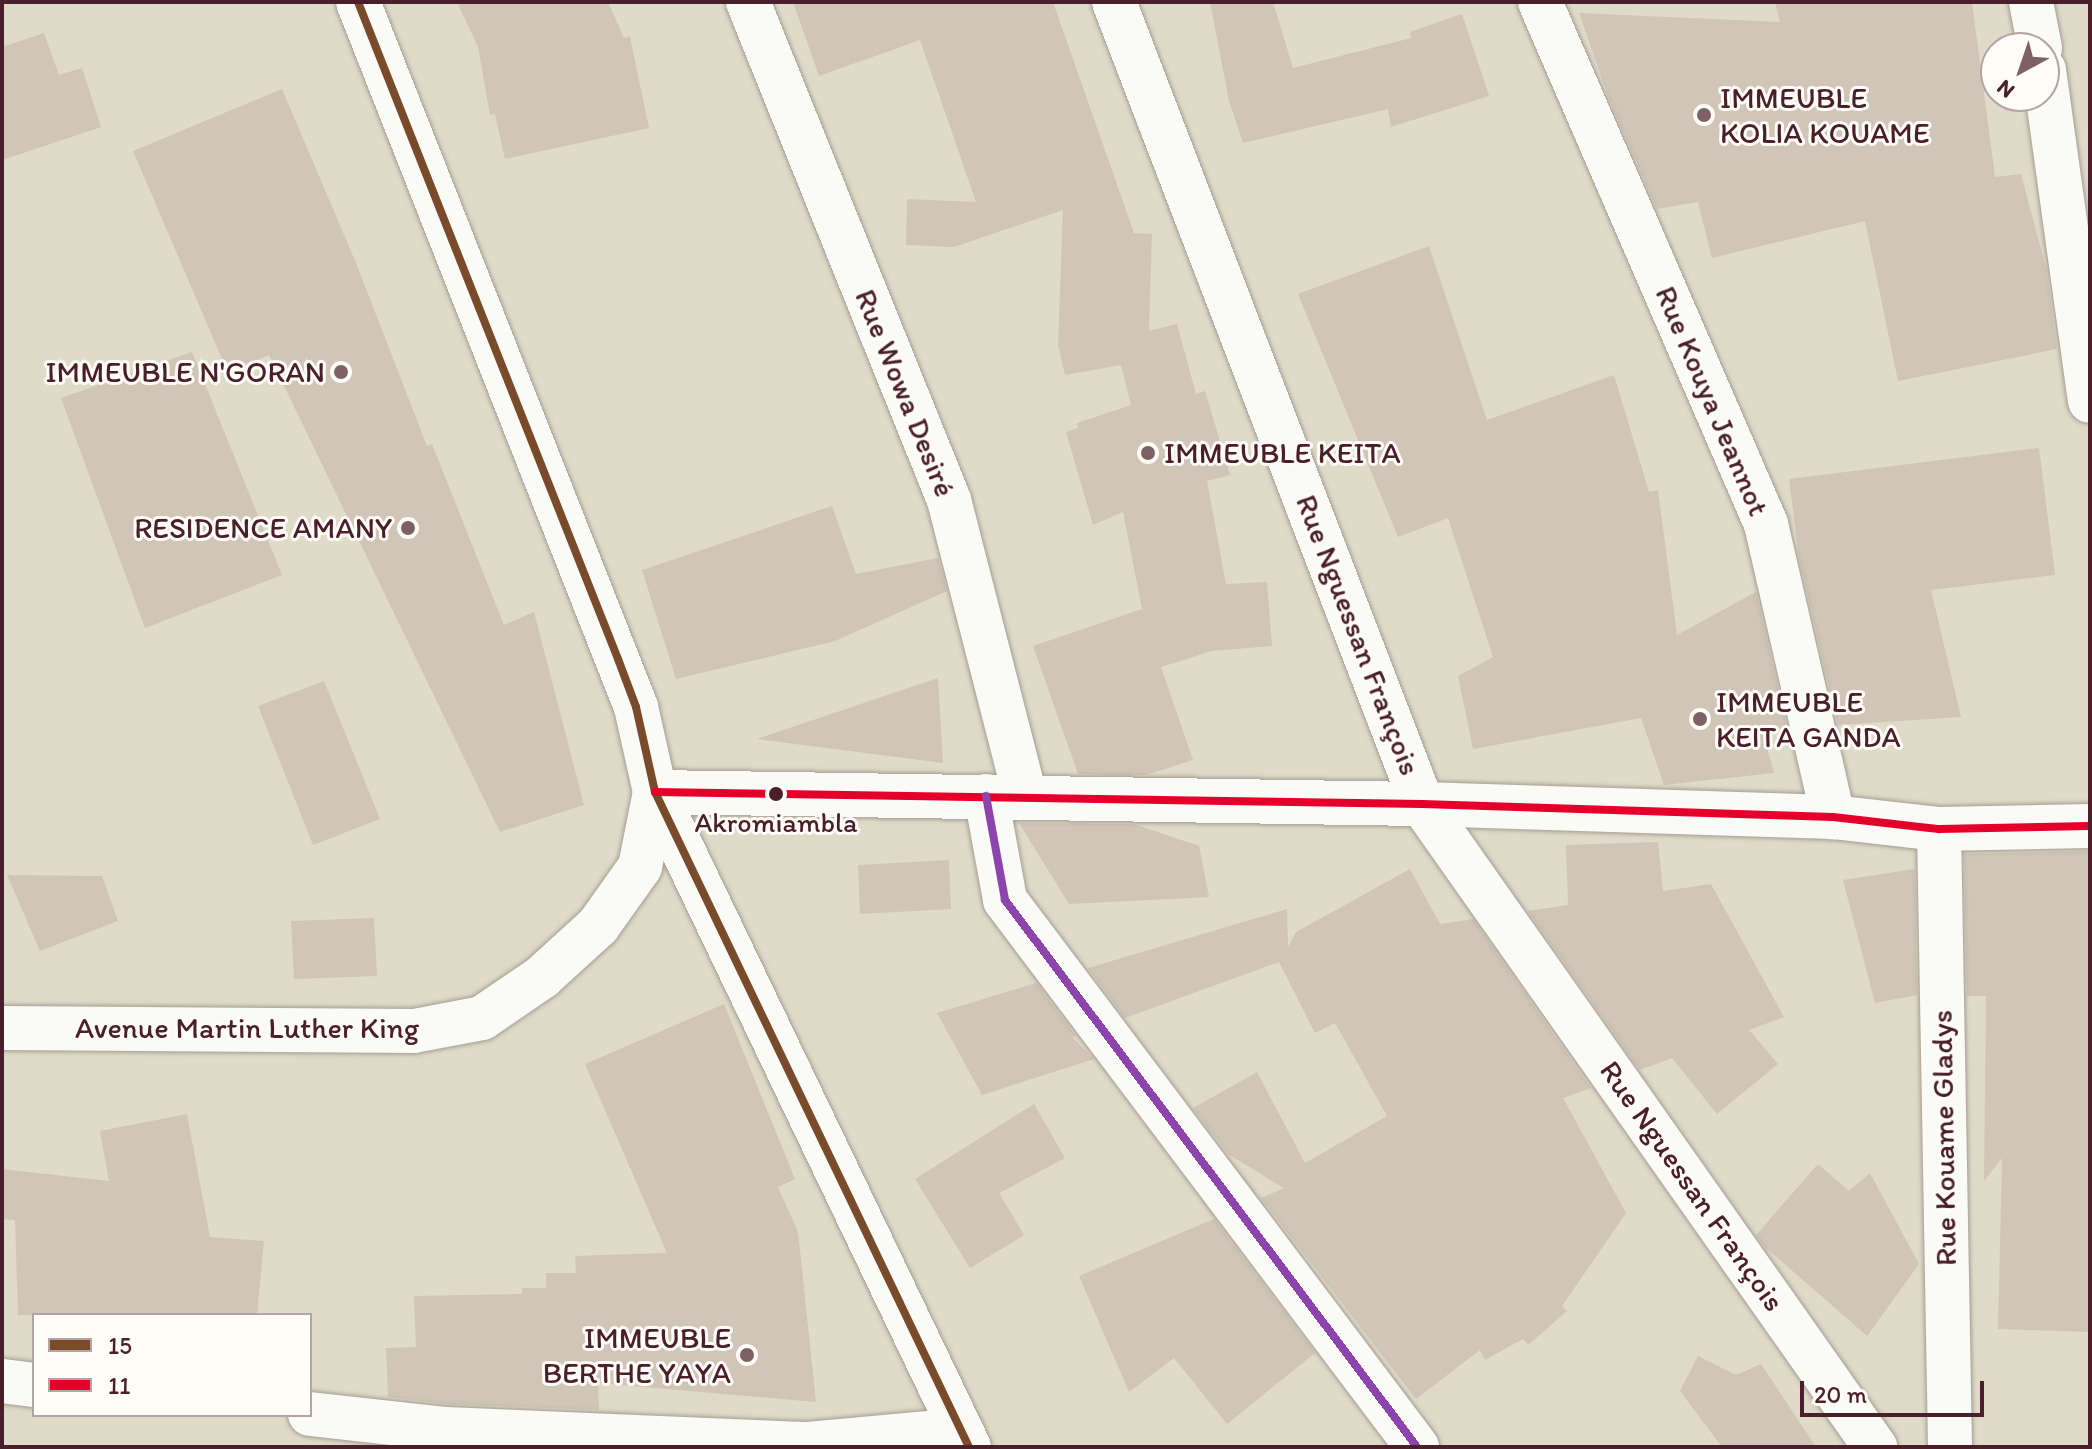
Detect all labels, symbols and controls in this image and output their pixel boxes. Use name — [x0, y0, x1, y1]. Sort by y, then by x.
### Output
north arrow — [1980, 32, 2060, 112]
text: N — [1991, 74, 2020, 104]
place label: IMMEUBLE KOLIA KOUAME — [1720, 80, 1930, 150]
marker: IMMEUBLE KOLIA KOUAME — [1695, 106, 1713, 124]
street label: Rue Kouya Jeannot — [1647, 281, 1777, 521]
street label: Rue Wowa Desiré — [847, 285, 963, 501]
place label: IMMEUBLE N'GORAN — [45, 354, 325, 390]
marker: IMMEUBLE N'GORAN — [332, 363, 350, 381]
place label: IMMEUBLE KEITA — [1164, 435, 1397, 471]
marker: IMMEUBLE KEITA — [1139, 444, 1157, 462]
street label: Rue Nguessan François — [1288, 490, 1428, 780]
place label: RESIDENCE AMANY — [134, 510, 392, 546]
marker: RESIDENCE AMANY — [399, 519, 417, 537]
place label: IMMEUBLE KEITA GANDA — [1716, 684, 1901, 754]
marker: IMMEUBLE KEITA GANDA — [1691, 710, 1709, 728]
marker: Akromiambla — [768, 786, 784, 802]
place label: Akromiambla — [694, 805, 858, 839]
street label: Rue Kouame Gladys — [1924, 1009, 1964, 1267]
street label: Avenue Martin Luther King — [75, 1010, 419, 1046]
street label: Rue Nguessan François — [1592, 1054, 1792, 1318]
legend — [32, 1313, 312, 1417]
place label: IMMEUBLE BERTHE YAYA — [544, 1320, 731, 1390]
text: 15 — [108, 1331, 132, 1360]
marker: IMMEUBLE BERTHE YAYA — [738, 1346, 756, 1364]
scale bar — [1804, 1365, 1988, 1415]
text: 11 — [108, 1371, 130, 1400]
text: 20 m — [1814, 1380, 1867, 1409]

